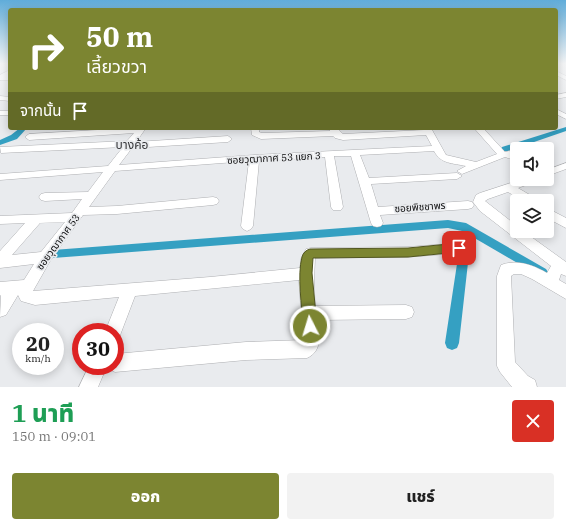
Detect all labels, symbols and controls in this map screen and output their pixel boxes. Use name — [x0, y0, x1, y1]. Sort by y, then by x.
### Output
text: 50 m — [86, 18, 153, 55]
icon: right — [20, 24, 72, 76]
text: เลี้ยวขวา — [86, 55, 147, 78]
icon: arrive — [69, 100, 91, 122]
text: จากนั้น — [20, 101, 61, 120]
district label: บางค้อ — [116, 137, 149, 152]
map controls — [510, 142, 554, 238]
button: sound — [510, 142, 554, 186]
street label: ซอยวุฒากาศ 53 แยก 3 — [227, 149, 321, 167]
button: layers — [510, 194, 554, 238]
street label: ซอยพิชชาพร — [394, 199, 446, 215]
street label: ซอยวุฒากาศ 53 — [33, 212, 83, 272]
pin — [442, 231, 476, 265]
icon: arrive — [448, 237, 470, 259]
position arrow — [289, 305, 331, 347]
speed limit sign: 30 — [72, 323, 124, 375]
text: 20 — [26, 330, 50, 357]
text: km/h — [25, 352, 51, 365]
text: 1 นาที — [12, 397, 74, 429]
button: close — [512, 400, 554, 442]
text: 150 m · 09:01 — [12, 428, 96, 445]
button: ออก — [12, 473, 279, 519]
button: แชร์ — [287, 473, 554, 519]

